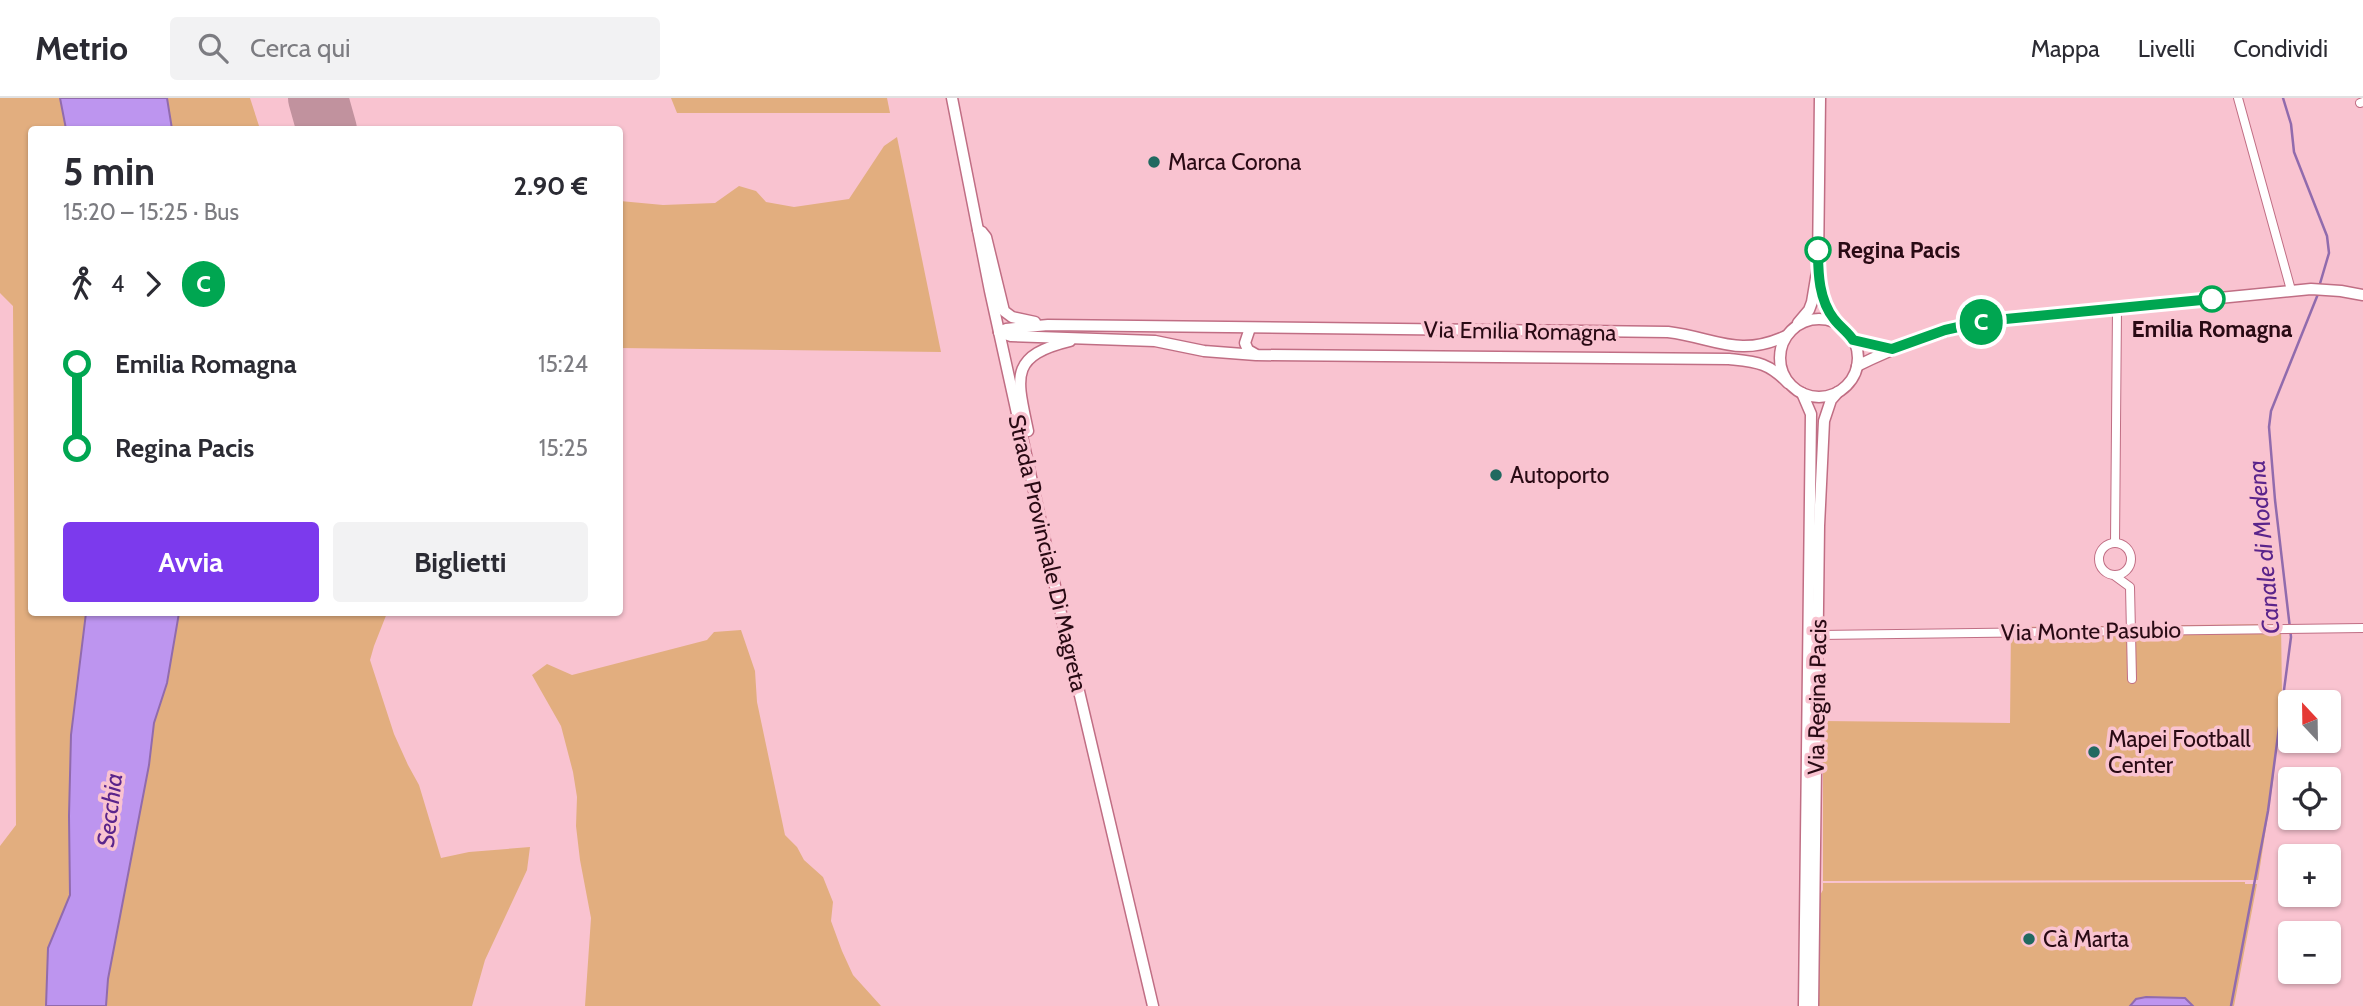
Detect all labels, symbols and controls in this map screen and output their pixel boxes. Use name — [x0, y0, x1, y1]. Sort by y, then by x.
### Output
search box — [170, 17, 660, 80]
text: Metrio — [35, 28, 128, 68]
icon: search — [194, 29, 232, 67]
text: Cerca qui — [250, 32, 351, 64]
text: Mappa — [2031, 34, 2100, 63]
text: Livelli — [2138, 34, 2195, 63]
text: Condividi — [2233, 34, 2328, 63]
text: 5 min — [63, 148, 155, 195]
place label: Marca Corona — [1168, 148, 1301, 176]
marker: Marca Corona — [1146, 154, 1162, 170]
text: 2.90 € — [513, 170, 588, 202]
text: 15:20 – 15:25 · Bus — [63, 198, 239, 226]
place label: Regina Pacis — [1837, 236, 1961, 264]
marker: Regina Pacis — [1805, 237, 1831, 263]
icon: walk — [63, 265, 101, 303]
icon: forward — [134, 265, 172, 303]
text: C — [196, 269, 211, 298]
text: 4 — [111, 270, 124, 298]
marker: Emilia Romagna — [2199, 286, 2225, 312]
line badge: C — [1958, 299, 2004, 345]
text: C — [1974, 307, 1988, 336]
street label: Via Emilia Romagna — [1423, 315, 1617, 347]
place label: Emilia Romagna — [2132, 315, 2293, 343]
text: Emilia Romagna — [115, 348, 297, 380]
text: 15:24 — [538, 350, 588, 378]
street label: Strada Provinciale Di Magreta — [1003, 412, 1093, 694]
text: Regina Pacis — [115, 432, 254, 464]
text: 15:25 — [539, 434, 588, 462]
water label: Canale di Modena — [2241, 459, 2286, 635]
place label: Autoporto — [1510, 461, 1609, 489]
marker: Autoporto — [1488, 467, 1504, 483]
button: Avvia — [63, 522, 319, 602]
button: Biglietti — [333, 522, 588, 602]
street label: Via Monte Pasubio — [2001, 615, 2181, 647]
street label: Via Regina Pacis — [1802, 619, 1832, 775]
north arrow — [2278, 690, 2342, 752]
map controls — [2278, 690, 2341, 984]
place label: Mapei Football Center — [2108, 725, 2251, 779]
marker: Mapei Football Center — [2086, 744, 2102, 760]
button: locate — [2278, 767, 2341, 830]
water label: Secchia — [91, 771, 128, 848]
button: + — [2278, 844, 2341, 907]
button: − — [2278, 921, 2341, 984]
place label: Cà Marta — [2043, 925, 2129, 953]
marker: Cà Marta — [2021, 931, 2037, 947]

